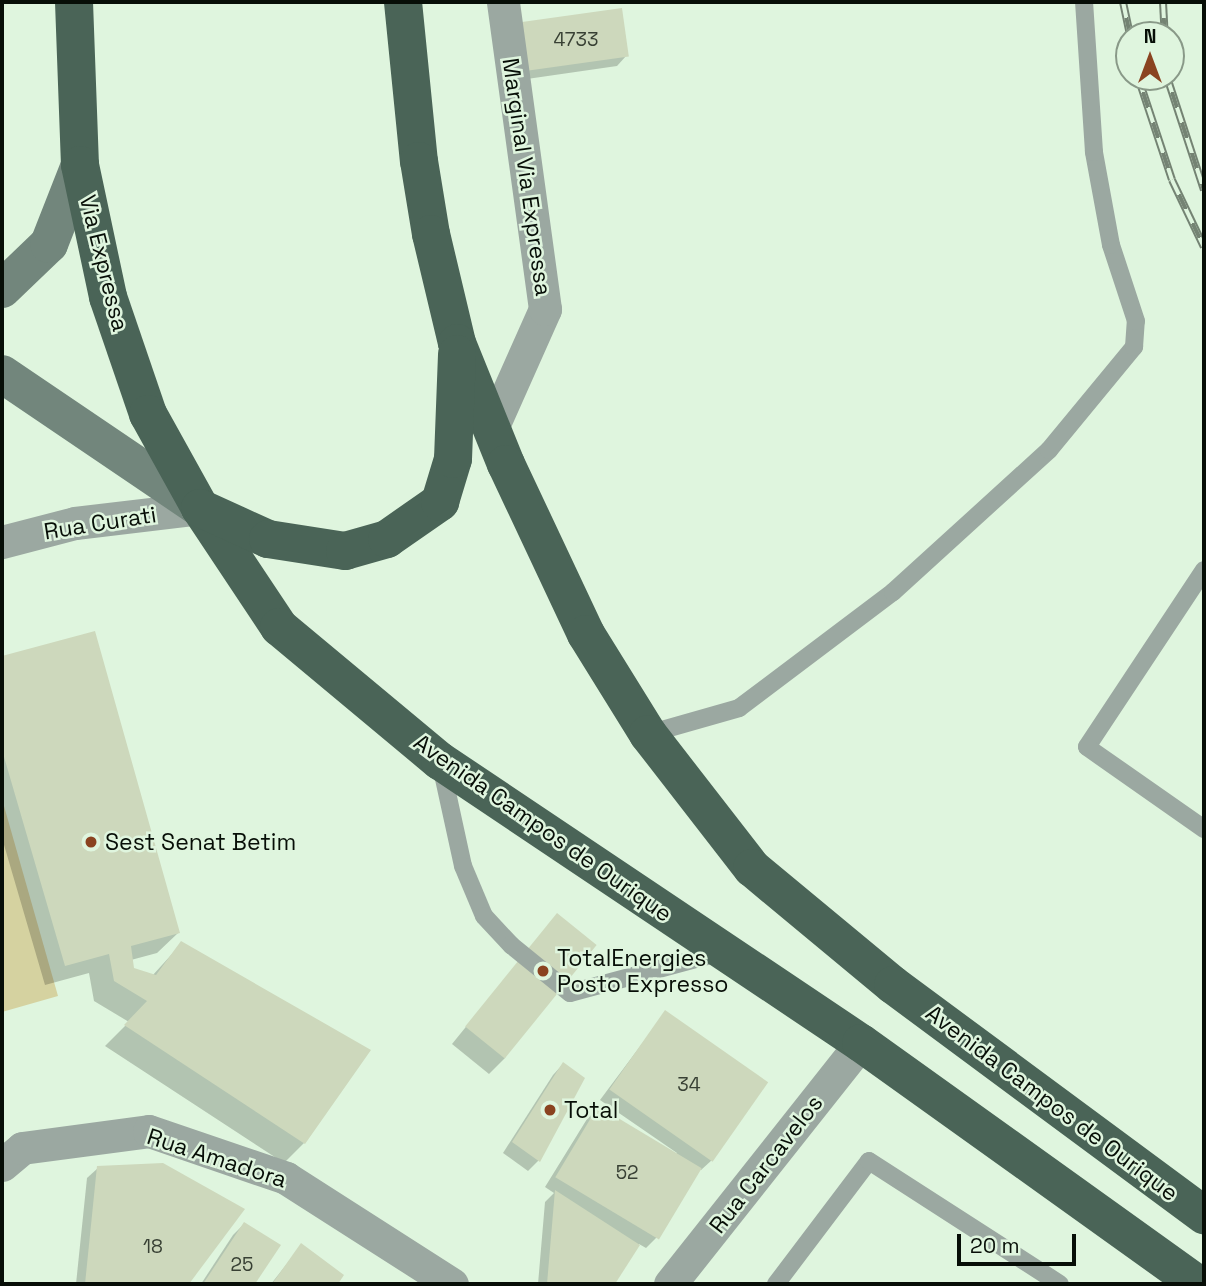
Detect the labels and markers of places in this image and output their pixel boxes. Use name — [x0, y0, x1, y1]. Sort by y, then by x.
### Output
place label: Sest Senat Betim — [105, 828, 296, 856]
marker: Sest Senat Betim — [83, 834, 99, 850]
place label: TotalEnergies Posto Expresso — [557, 944, 729, 998]
marker: TotalEnergies Posto Expresso — [535, 963, 551, 979]
place label: Total — [564, 1096, 618, 1124]
marker: Total — [542, 1102, 558, 1118]

